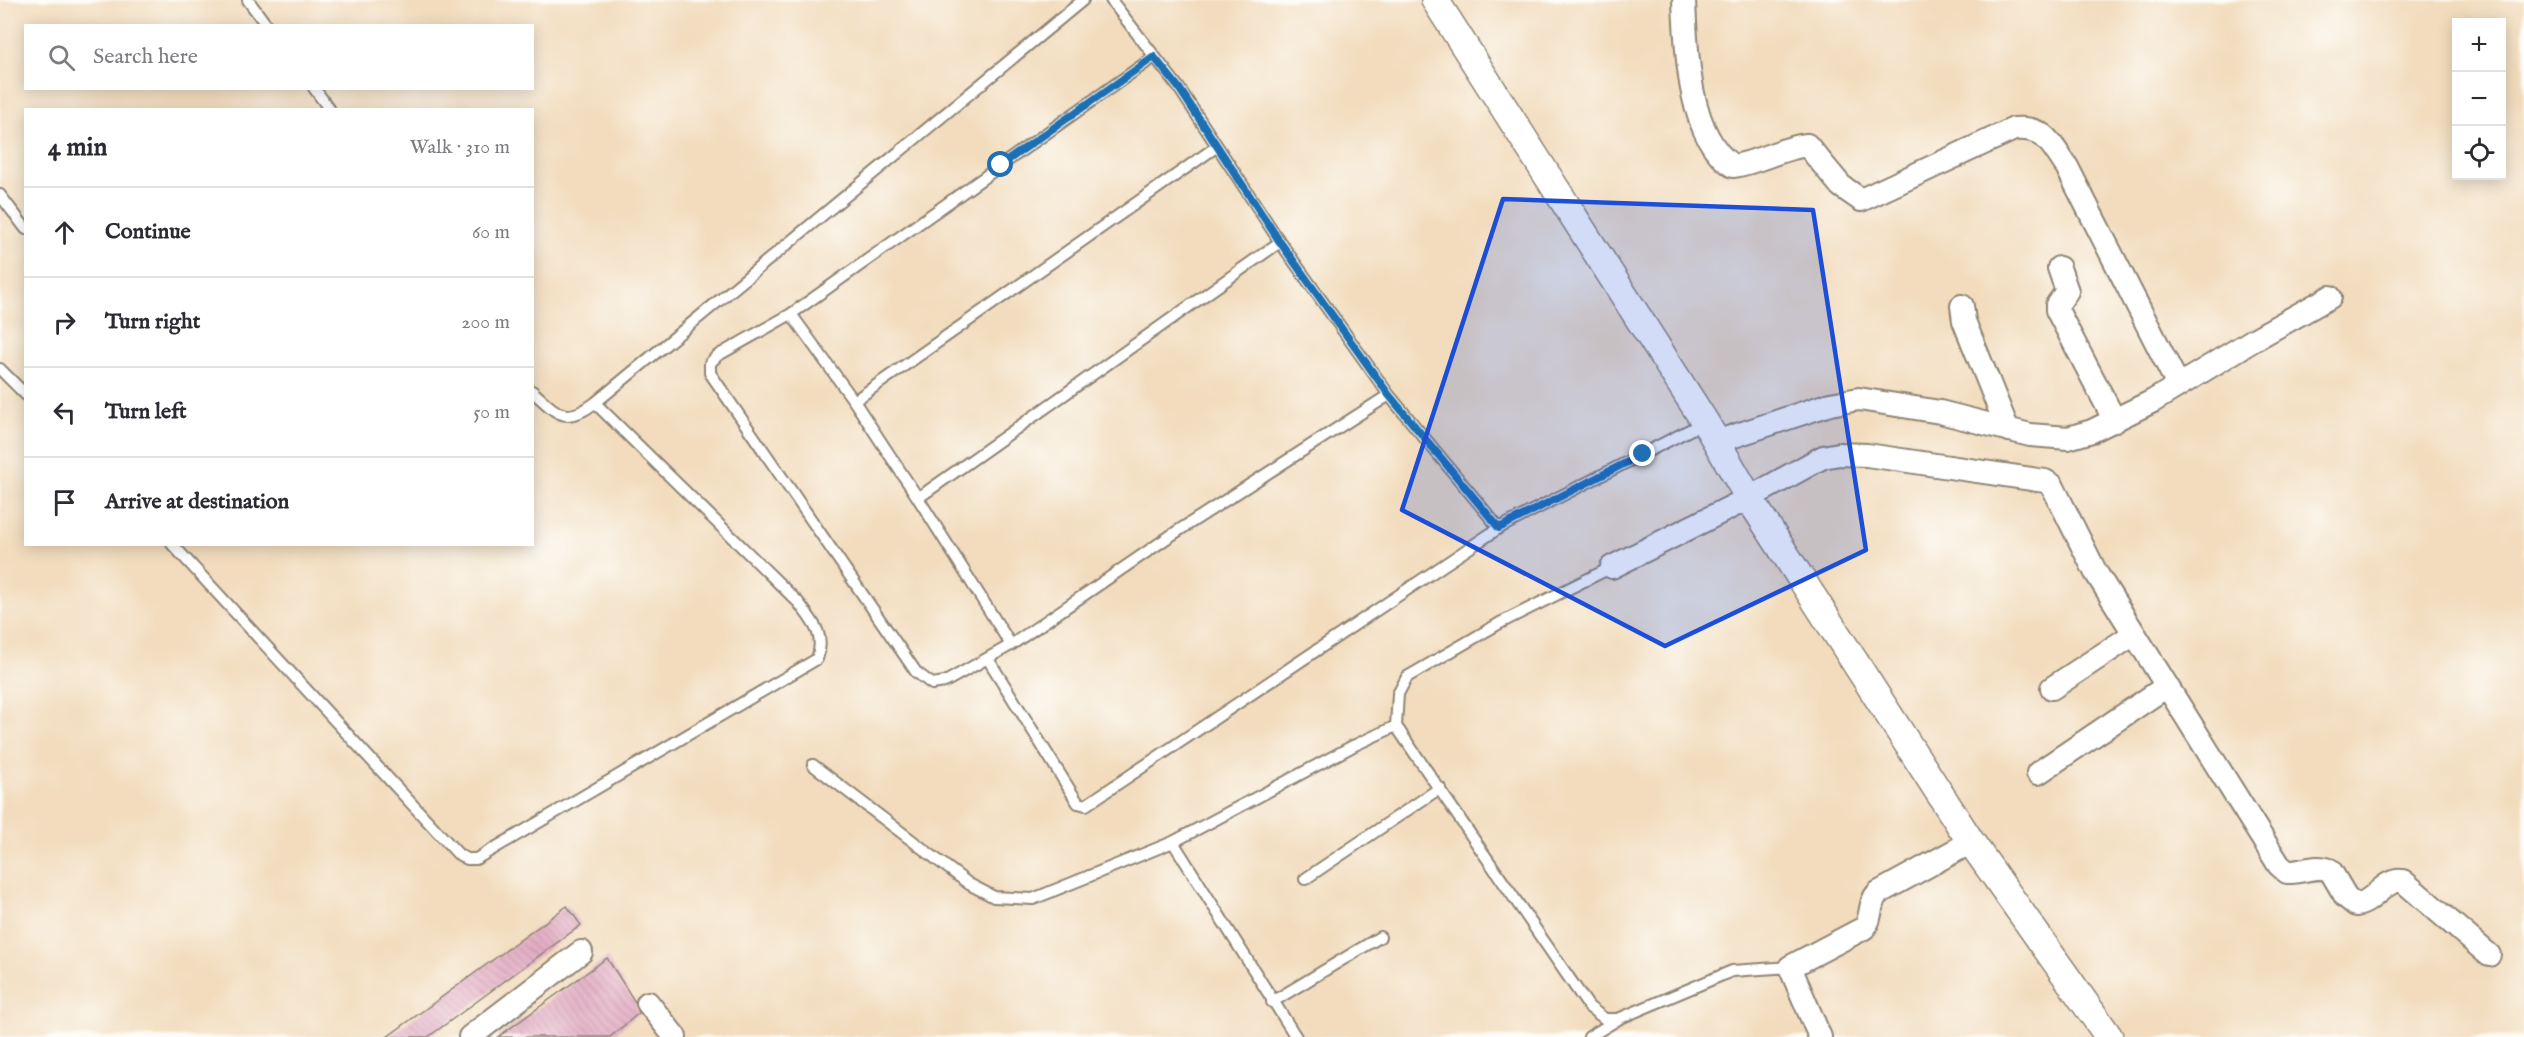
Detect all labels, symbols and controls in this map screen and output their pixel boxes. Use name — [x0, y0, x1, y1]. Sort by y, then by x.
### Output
map controls — [2452, 18, 2506, 180]
button: + — [2452, 18, 2506, 72]
search box — [24, 24, 534, 90]
icon: search — [45, 41, 78, 74]
text: Search here — [93, 43, 198, 71]
button: − — [2452, 72, 2506, 126]
button: locate — [2452, 126, 2506, 180]
text: 4 min — [48, 131, 107, 164]
text: Walk · 310 m — [410, 135, 510, 160]
route start — [987, 151, 1013, 177]
icon: ahead — [48, 216, 81, 249]
text: Continue — [105, 218, 191, 246]
text: 60 m — [472, 220, 510, 245]
icon: right — [48, 306, 81, 339]
text: Turn right — [105, 308, 200, 336]
text: 200 m — [461, 310, 510, 335]
icon: left — [48, 396, 81, 429]
text: Turn left — [105, 398, 187, 426]
text: 50 m — [473, 400, 510, 425]
route end — [1629, 440, 1655, 466]
icon: arrive — [48, 486, 81, 519]
text: Arrive at destination — [105, 488, 289, 516]

